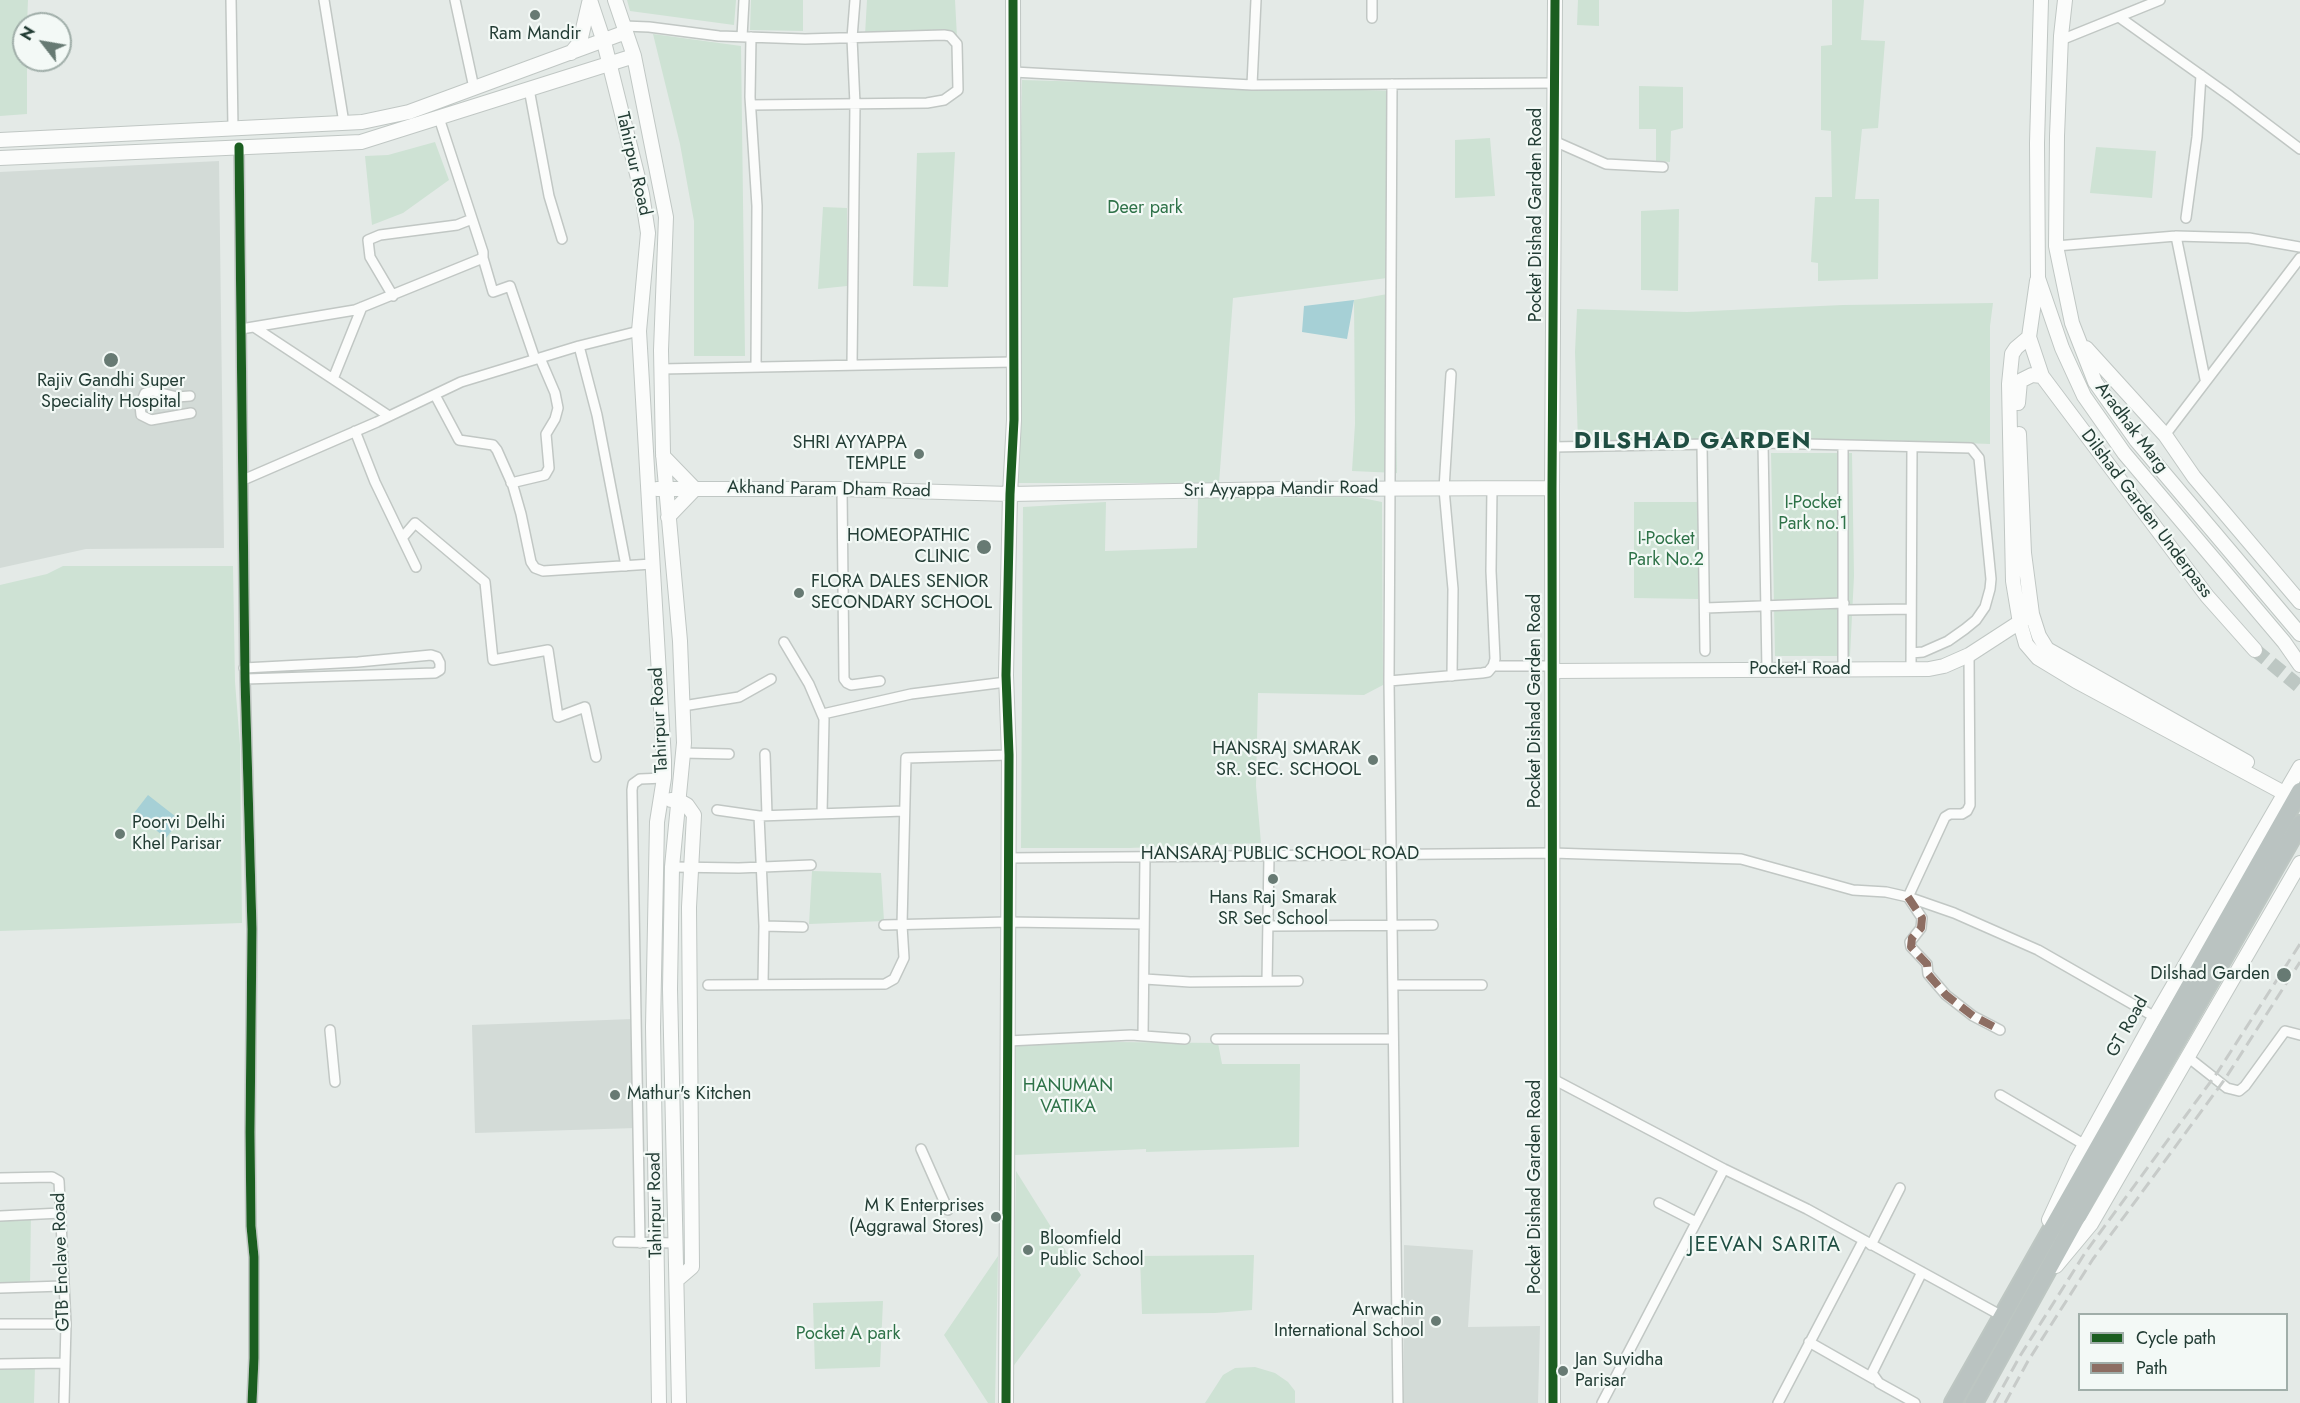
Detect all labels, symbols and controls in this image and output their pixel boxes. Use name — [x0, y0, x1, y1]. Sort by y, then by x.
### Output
marker: Ram Mandir — [528, 8, 542, 22]
north arrow — [12, 12, 72, 72]
text: N — [15, 22, 41, 45]
place label: Ram Mandir — [489, 24, 581, 46]
street label: Pocket Dishad Garden Road — [1526, 108, 1548, 322]
street label: Tahirpur Road — [611, 110, 655, 218]
park label: Deer park — [1107, 198, 1183, 220]
marker: Rajiv Gandhi Super Speciality Hospital — [102, 351, 120, 369]
place label: Rajiv Gandhi Super Speciality Hospital — [37, 371, 185, 413]
street label: Aradhak Marg — [2090, 378, 2172, 478]
street label: Dilshad Garden Underpass — [2076, 426, 2216, 602]
district label: DILSHAD GARDEN — [1574, 428, 1812, 456]
place label: SHRI AYYAPPA TEMPLE — [793, 433, 907, 476]
marker: SHRI AYYAPPA TEMPLE — [912, 447, 926, 461]
street label: Akhand Param Dham Road — [727, 477, 931, 503]
street label: Sri Ayyappa Mandir Road — [1183, 478, 1379, 502]
park label: I-Pocket Park no.1 — [1778, 493, 1848, 536]
place label: HOMEOPATHIC CLINIC — [847, 526, 970, 568]
park label: I-Pocket Park No.2 — [1628, 529, 1704, 572]
marker: HOMEOPATHIC CLINIC — [975, 538, 993, 556]
place label: FLORA DALES SENIOR SECONDARY SCHOOL — [811, 572, 992, 614]
marker: FLORA DALES SENIOR SECONDARY SCHOOL — [792, 586, 806, 600]
street label: Pocket Dishad Garden Road — [1525, 594, 1547, 808]
street label: Pocket-I Road — [1749, 659, 1851, 681]
street label: Tahirpur Road — [646, 667, 674, 773]
place label: HANSRAJ SMARAK SR. SEC. SCHOOL — [1212, 739, 1361, 782]
marker: HANSRAJ SMARAK SR. SEC. SCHOOL — [1366, 753, 1380, 767]
place label: Poorvi Delhi Khel Parisar — [132, 813, 225, 856]
marker: Poorvi Delhi Khel Parisar — [113, 827, 127, 841]
street label: HANSARAJ PUBLIC SCHOOL ROAD — [1141, 844, 1419, 866]
marker: Hans Raj Smarak SR Sec School — [1266, 872, 1280, 886]
place label: Hans Raj Smarak SR Sec School — [1209, 888, 1337, 930]
place label: Dilshad Garden — [2150, 964, 2270, 986]
marker: Dilshad Garden — [2275, 966, 2293, 984]
street label: GT Road — [2103, 993, 2153, 1061]
park label: HANUMAN VATIKA — [1023, 1076, 1113, 1118]
street label: Pocket Dishad Garden Road — [1525, 1080, 1547, 1294]
place label: Mathur's Kitchen — [627, 1084, 752, 1106]
marker: Mathur's Kitchen — [608, 1088, 622, 1102]
street label: Tahirpur Road — [644, 1152, 668, 1258]
street label: GTB Enclave Road — [49, 1192, 75, 1332]
place label: M K Enterprises (Aggrawal Stores) — [849, 1196, 984, 1238]
marker: M K Enterprises (Aggrawal Stores) — [989, 1210, 1003, 1224]
place label: Bloomfield Public School — [1040, 1229, 1144, 1272]
district label: JEEVAN SARITA — [1689, 1234, 1841, 1258]
marker: Bloomfield Public School — [1021, 1243, 1035, 1257]
place label: Arwachin International School — [1274, 1300, 1424, 1342]
legend — [2078, 1313, 2288, 1391]
marker: Arwachin International School — [1429, 1314, 1443, 1328]
park label: Pocket A park — [796, 1324, 900, 1346]
text: Cycle path — [2136, 1325, 2216, 1351]
place label: Jan Suvidha Parisar — [1575, 1350, 1663, 1392]
text: Path — [2136, 1355, 2168, 1381]
marker: Jan Suvidha Parisar — [1556, 1364, 1570, 1378]

